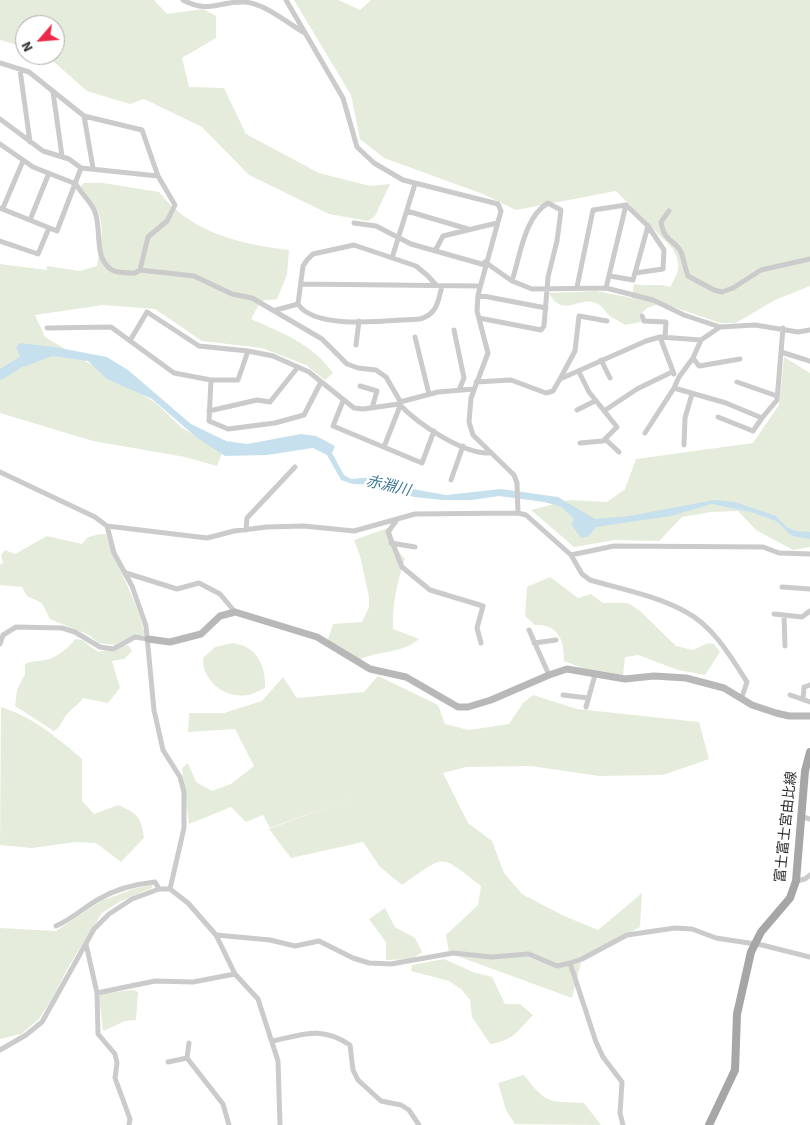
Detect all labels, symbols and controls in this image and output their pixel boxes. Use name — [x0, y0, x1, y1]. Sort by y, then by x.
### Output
north arrow — [15, 15, 65, 65]
text: N — [17, 38, 39, 55]
water label: 赤淵川 — [364, 473, 412, 501]
street label: 富士富士宮由比線 — [773, 770, 801, 884]

